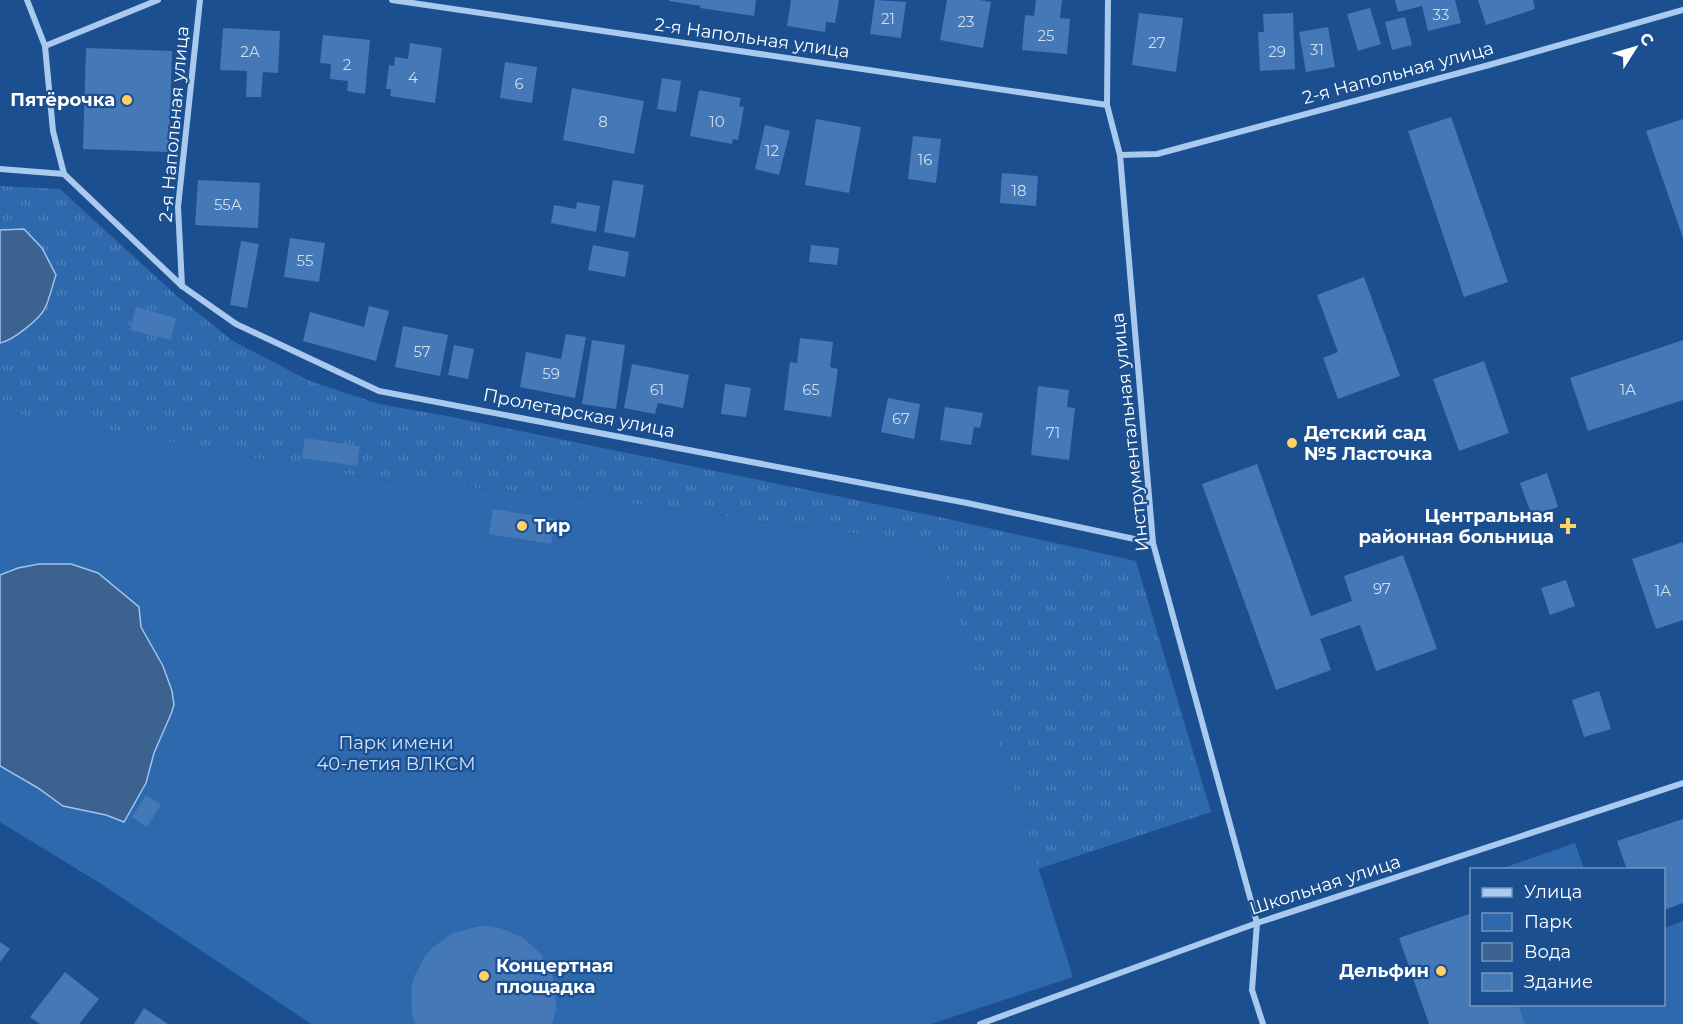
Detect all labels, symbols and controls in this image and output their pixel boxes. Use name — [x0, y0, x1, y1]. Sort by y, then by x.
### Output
house number: 33 — [1433, 5, 1449, 24]
house number: 21 — [881, 9, 895, 28]
house number: 23 — [958, 12, 974, 31]
street label: 2-я Напольная улица — [653, 13, 851, 63]
north arrow — [1605, 18, 1665, 78]
street label: 2-я Напольная улица — [154, 25, 194, 223]
house number: 25 — [1037, 26, 1055, 45]
text: С — [1635, 29, 1658, 50]
house number: 27 — [1148, 33, 1166, 52]
street label: 2-я Напольная улица — [1300, 37, 1496, 109]
house number: 31 — [1310, 40, 1324, 59]
house number: 2А — [240, 42, 260, 61]
house number: 29 — [1268, 42, 1286, 61]
house number: 2 — [343, 55, 351, 74]
house number: 4 — [408, 68, 418, 87]
house number: 6 — [514, 74, 524, 93]
place label: Пятёрочка — [10, 89, 115, 111]
marker: Пятёрочка — [120, 93, 134, 107]
house number: 8 — [598, 112, 608, 131]
house number: 10 — [709, 112, 725, 131]
house number: 12 — [765, 141, 779, 160]
house number: 16 — [918, 150, 932, 169]
house number: 18 — [1012, 181, 1027, 200]
house number: 55А — [214, 195, 242, 214]
house number: 55 — [297, 251, 313, 270]
street label: Инструментальная улица — [1107, 311, 1153, 553]
house number: 57 — [413, 342, 431, 361]
house number: 59 — [542, 364, 560, 383]
house number: 61 — [650, 380, 664, 399]
house number: 65 — [802, 380, 820, 399]
house number: 1А — [1620, 380, 1636, 399]
street label: Пролетарская улица — [481, 384, 677, 442]
house number: 67 — [892, 409, 910, 428]
place label: Детский сад №5 Ласточка — [1304, 422, 1432, 465]
house number: 71 — [1046, 423, 1060, 442]
marker: Детский сад №5 Ласточка — [1285, 436, 1299, 450]
place label: Центральная районная больница — [1359, 505, 1554, 548]
place label: Тир — [534, 515, 571, 537]
marker: Центральная районная больница — [1559, 517, 1577, 535]
marker: Тир — [515, 519, 529, 533]
house number: 97 — [1373, 579, 1391, 598]
house number: 1А — [1655, 581, 1671, 600]
park label: Парк имени 40-летия ВЛКСМ — [316, 732, 476, 775]
street label: Школьная улица — [1247, 850, 1403, 920]
legend — [1470, 868, 1665, 1006]
text: Улица — [1524, 881, 1582, 903]
text: Парк — [1524, 911, 1573, 933]
text: Вода — [1524, 941, 1571, 963]
place label: Концертная площадка — [496, 955, 614, 998]
place label: Дельфин — [1339, 960, 1429, 982]
marker: Дельфин — [1434, 964, 1448, 978]
marker: Концертная площадка — [477, 969, 491, 983]
text: Здание — [1524, 971, 1593, 993]

